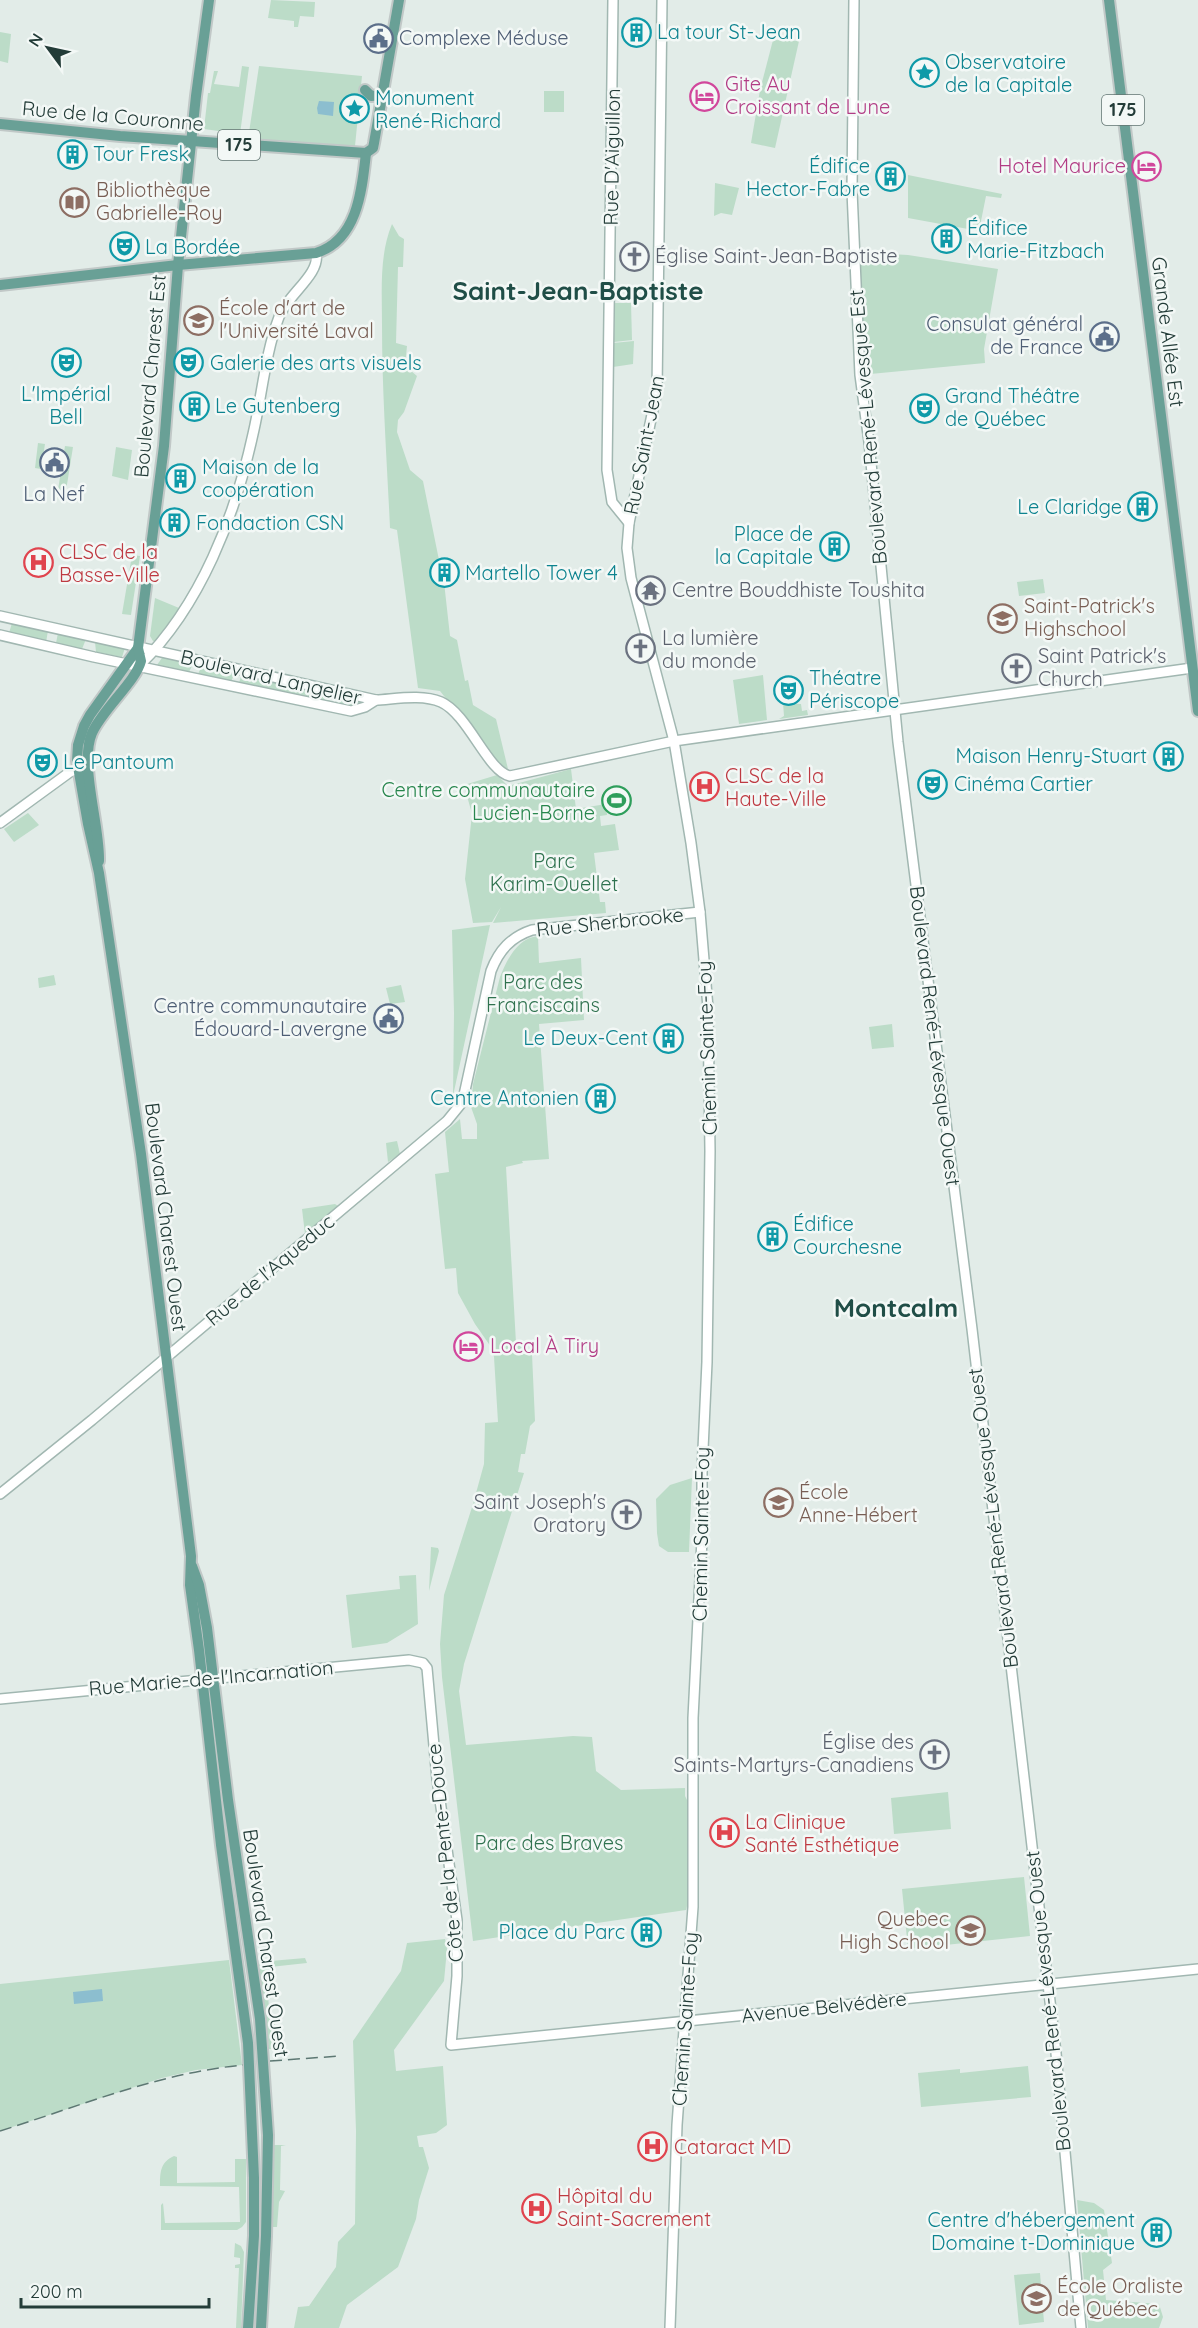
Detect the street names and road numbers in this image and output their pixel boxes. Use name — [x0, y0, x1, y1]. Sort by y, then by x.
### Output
street label: Rue D'Aiguillon — [598, 88, 625, 226]
street label: Rue de la Couronne — [21, 95, 205, 136]
road number: 175 — [1102, 95, 1144, 125]
road number: 175 — [218, 130, 260, 160]
street label: Grande Allée Est — [1147, 255, 1190, 409]
street label: Boulevard Charest Est — [128, 273, 171, 479]
street label: Boulevard René-Lévesque Est — [843, 288, 892, 565]
street label: Rue Saint-Jean — [618, 373, 669, 517]
street label: Boulevard Langelier — [178, 644, 364, 710]
street label: Boulevard René-Lévesque Ouest — [905, 884, 966, 1188]
street label: Rue Sherbrooke — [535, 901, 685, 942]
street label: Chemin Sainte-Foy — [691, 960, 722, 1136]
street label: Boulevard Charest Ouest — [140, 1101, 193, 1333]
street label: Rue de l'Aqueduc — [200, 1208, 339, 1331]
street label: Boulevard René-Lévesque Ouest — [962, 1366, 1023, 1670]
street label: Chemin Sainte-Foy — [686, 1446, 715, 1622]
street label: Rue Marie-de-l'Incarnation — [87, 1654, 335, 1701]
street label: Côte de la Pente-Douce — [421, 1743, 468, 1964]
street label: Boulevard Charest Ouest — [238, 1827, 295, 2059]
street label: Boulevard René-Lévesque Ouest — [1019, 1849, 1076, 2153]
street label: Chemin Sainte-Foy — [666, 1931, 703, 2107]
street label: Avenue Belvédère — [740, 1985, 908, 2028]

